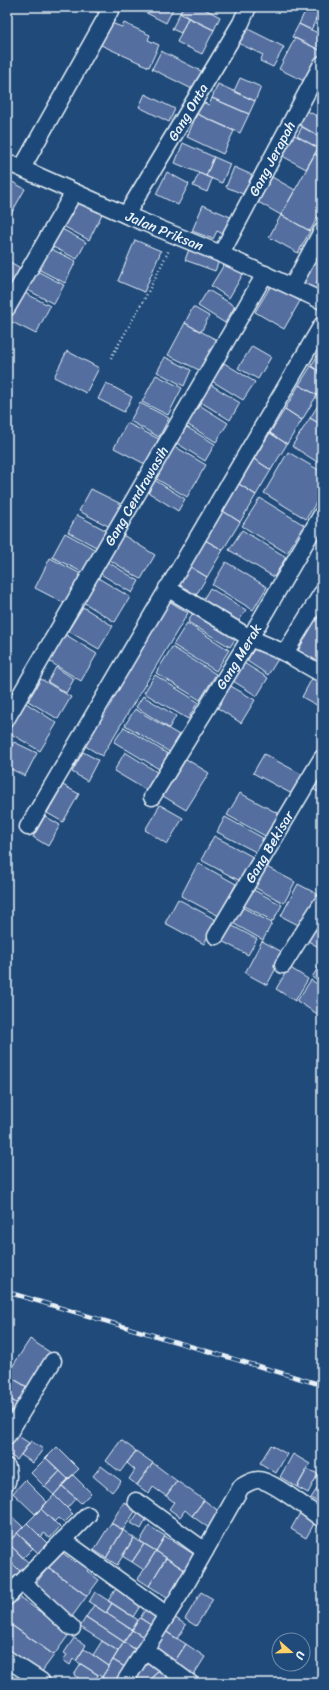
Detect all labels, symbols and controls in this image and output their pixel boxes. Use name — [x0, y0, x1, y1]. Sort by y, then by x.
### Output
street label: Gang Onta — [161, 78, 215, 146]
street label: Gang Jerapah — [242, 117, 303, 201]
street label: Jalan Priksan — [121, 204, 208, 259]
street label: Gang Cendrawasih — [98, 441, 176, 551]
street label: Gang Merak — [209, 619, 269, 695]
street label: Gang Bekisar — [238, 805, 302, 888]
north arrow — [271, 1632, 311, 1672]
text: U — [290, 1649, 310, 1663]

